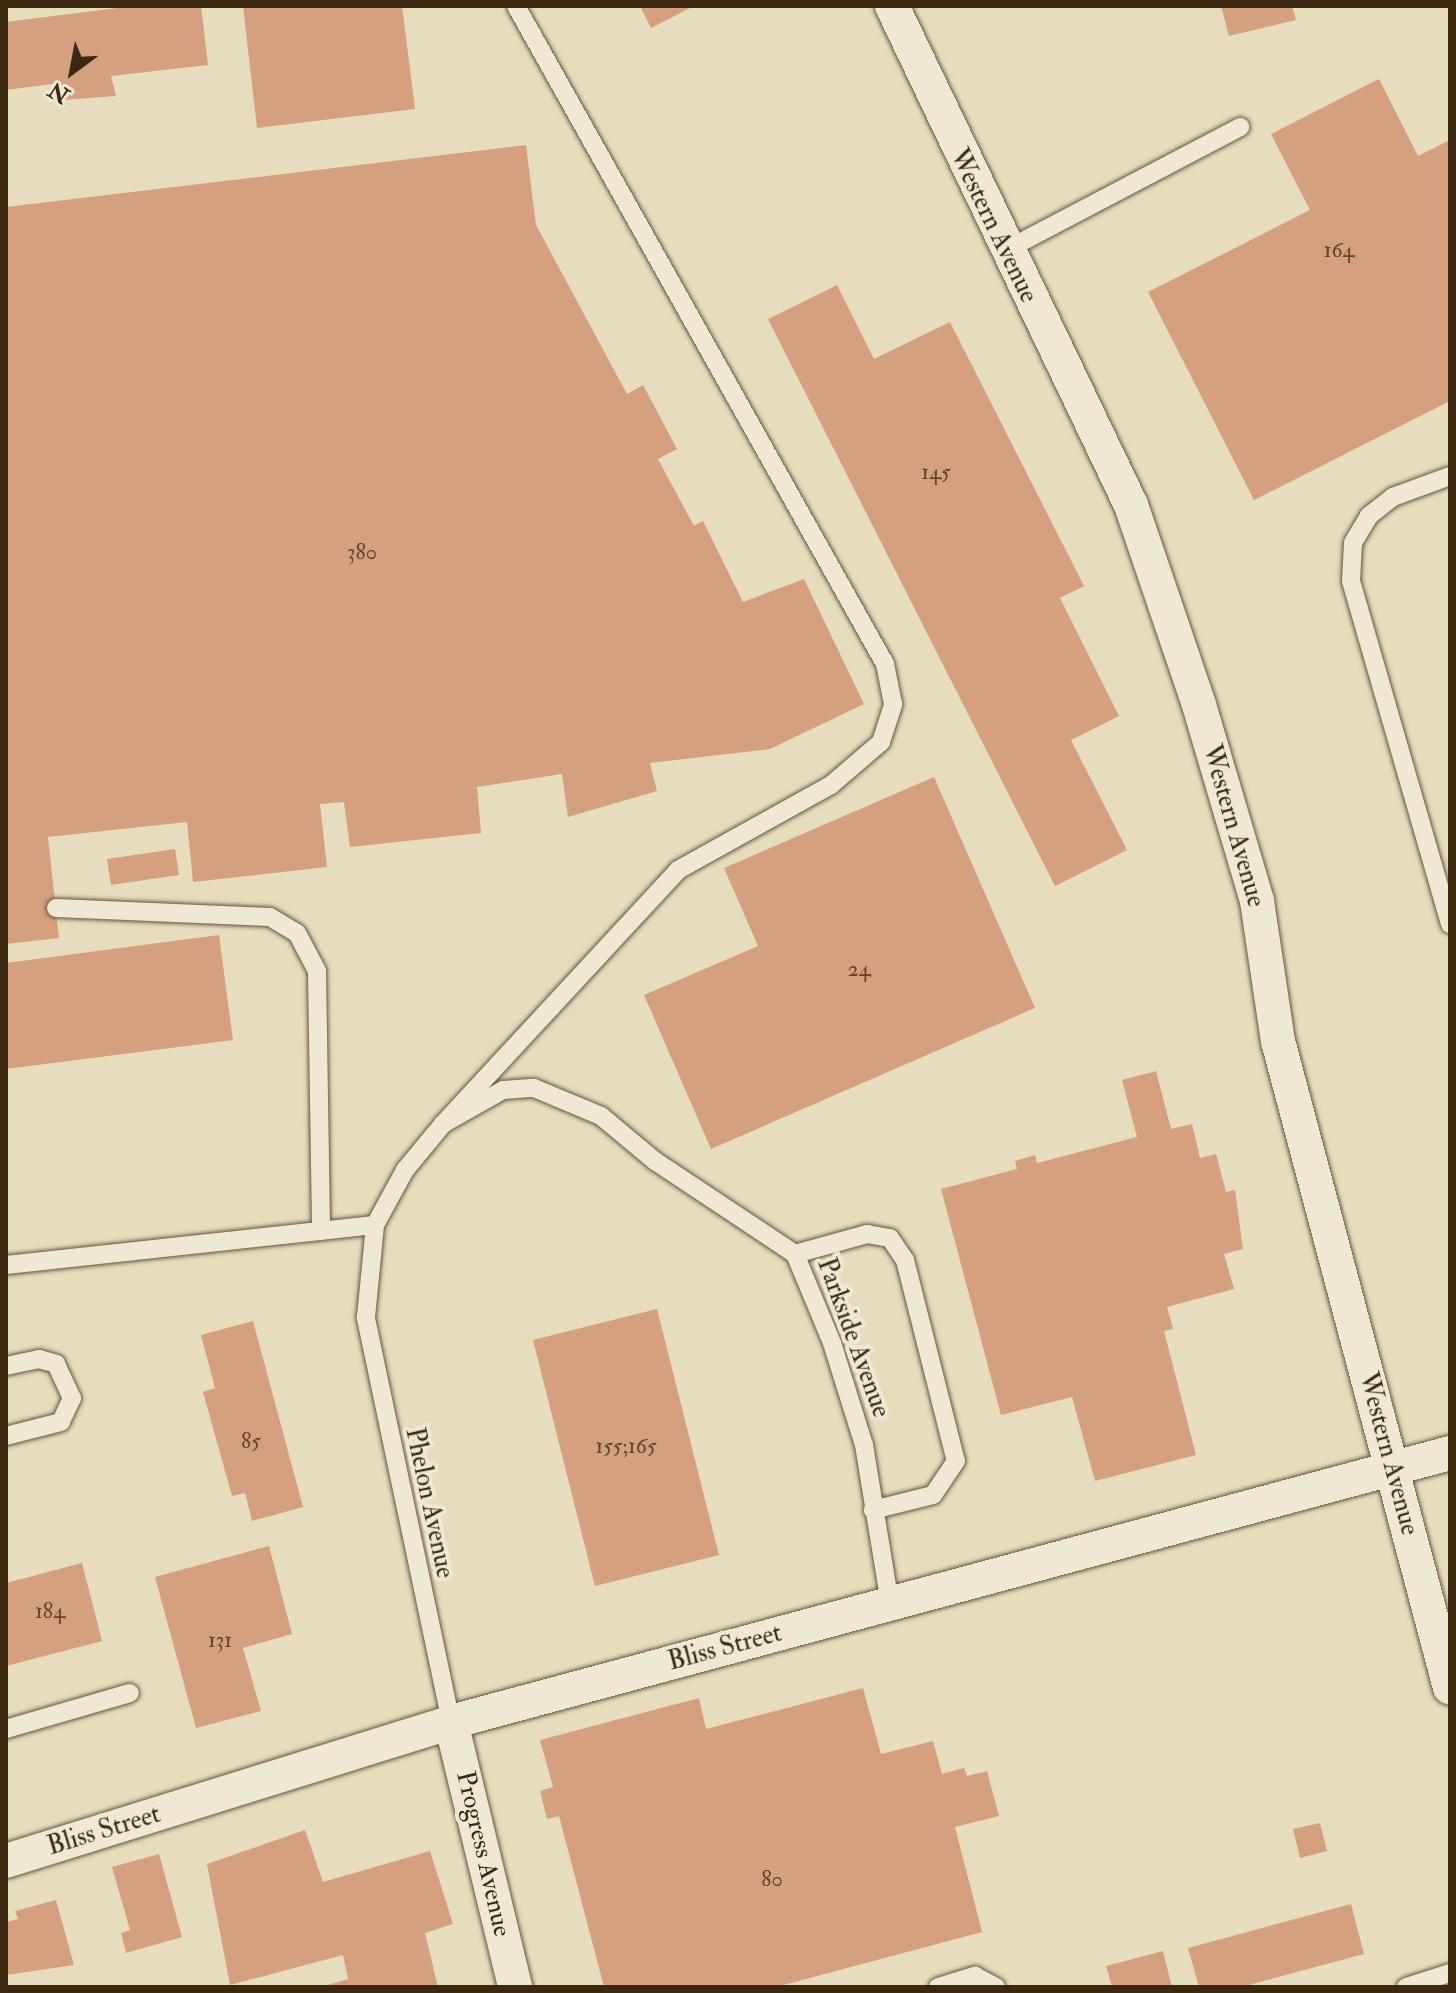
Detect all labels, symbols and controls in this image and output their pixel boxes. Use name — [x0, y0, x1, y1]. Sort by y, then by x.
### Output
north arrow — [32, 32, 112, 112]
text: N — [44, 75, 75, 109]
street label: Western Avenue — [942, 144, 1044, 308]
house number: 164 — [1324, 238, 1354, 264]
house number: 145 — [921, 460, 951, 486]
house number: 380 — [347, 540, 377, 566]
street label: Western Avenue — [1195, 741, 1271, 911]
house number: 24 — [847, 957, 871, 983]
street label: Parkside Avenue — [810, 1254, 896, 1422]
street label: Western Avenue — [1351, 1369, 1425, 1539]
street label: Phelon Avenue — [398, 1425, 460, 1581]
house number: 85 — [241, 1429, 261, 1455]
house number: 155;165 — [595, 1434, 657, 1460]
house number: 184 — [35, 1599, 65, 1625]
street label: Bliss Street — [665, 1618, 785, 1678]
house number: 131 — [208, 1628, 232, 1654]
street label: Progress Avenue — [449, 1768, 517, 1940]
street label: Bliss Street — [44, 1799, 164, 1863]
house number: 80 — [761, 1867, 783, 1893]

